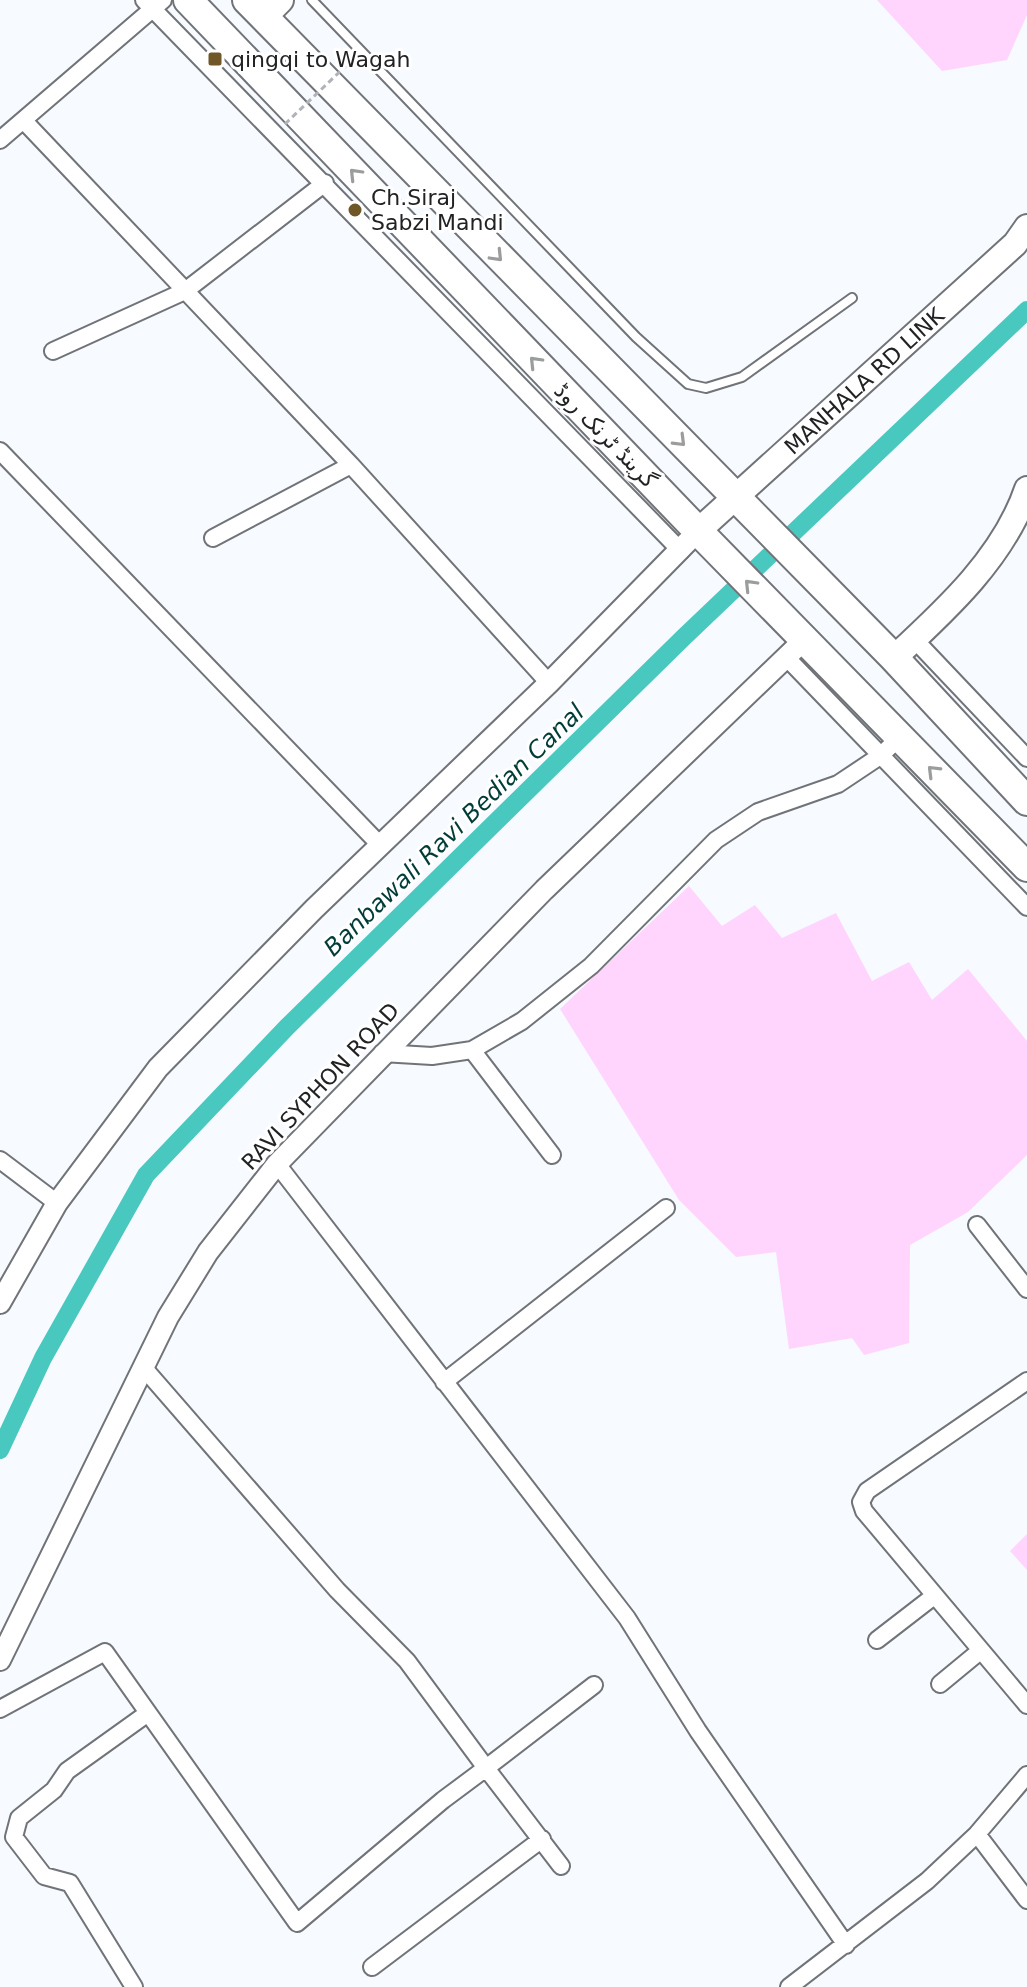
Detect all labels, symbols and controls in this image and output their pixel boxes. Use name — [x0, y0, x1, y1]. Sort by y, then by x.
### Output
place label: qingqi to Wagah — [231, 47, 410, 72]
marker: qingqi to Wagah — [206, 50, 224, 68]
one-way arrow — [350, 169, 365, 183]
place label: Ch.Siraj Sabzi Mandi — [371, 185, 504, 235]
marker: Ch.Siraj Sabzi Mandi — [346, 201, 364, 219]
one-way arrow — [488, 247, 503, 261]
street label: MANHALA RD LINK — [780, 302, 950, 459]
one-way arrow — [531, 356, 545, 371]
street label: گرینڈ ٹرنک روڈ — [549, 378, 662, 493]
one-way arrow — [670, 432, 685, 446]
one-way arrow — [745, 580, 760, 594]
water label: Banbawali Ravi Bedian Canal — [318, 698, 590, 962]
one-way arrow — [928, 766, 943, 780]
street label: RAVI SYPHON ROAD — [237, 998, 404, 1175]

